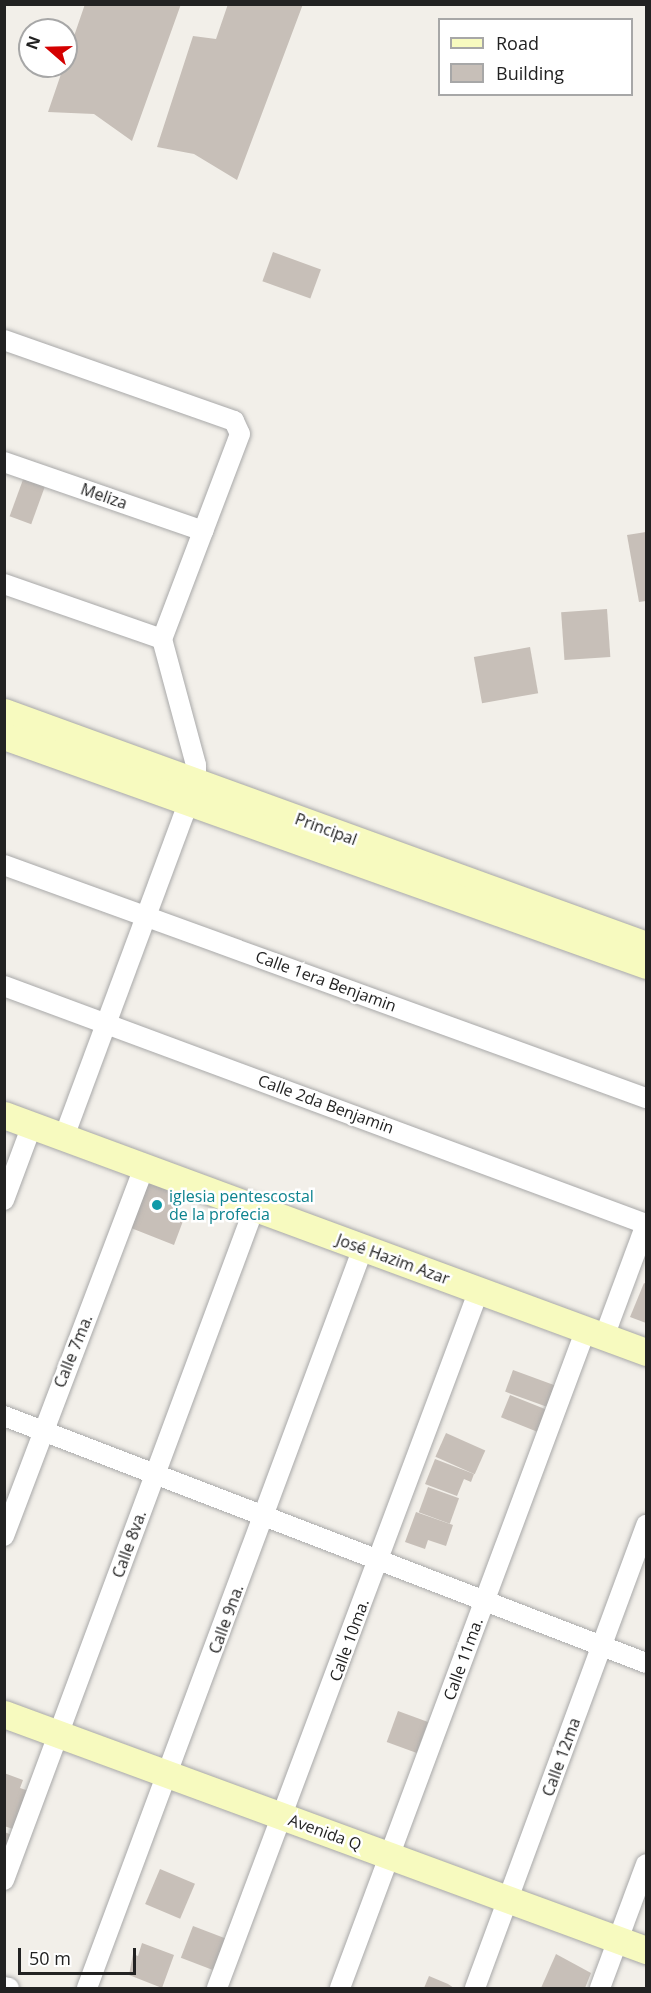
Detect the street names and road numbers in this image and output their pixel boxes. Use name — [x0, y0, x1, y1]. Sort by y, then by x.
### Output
street label: Meliza — [78, 479, 130, 513]
street label: Principal — [292, 809, 360, 849]
street label: Calle 1era Benjamin — [253, 947, 399, 1015]
street label: Calle 2da Benjamin — [256, 1071, 396, 1137]
street label: José Hazim Azar — [334, 1230, 452, 1288]
street label: Calle 7ma. — [50, 1312, 96, 1390]
street label: Calle 8va. — [108, 1508, 150, 1580]
street label: Calle 9na. — [205, 1582, 247, 1656]
street label: Calle 10ma. — [325, 1596, 373, 1684]
street label: Calle 11ma. — [439, 1615, 487, 1703]
street label: Calle 12ma — [538, 1715, 584, 1799]
street label: Avenida Q — [286, 1810, 364, 1854]

